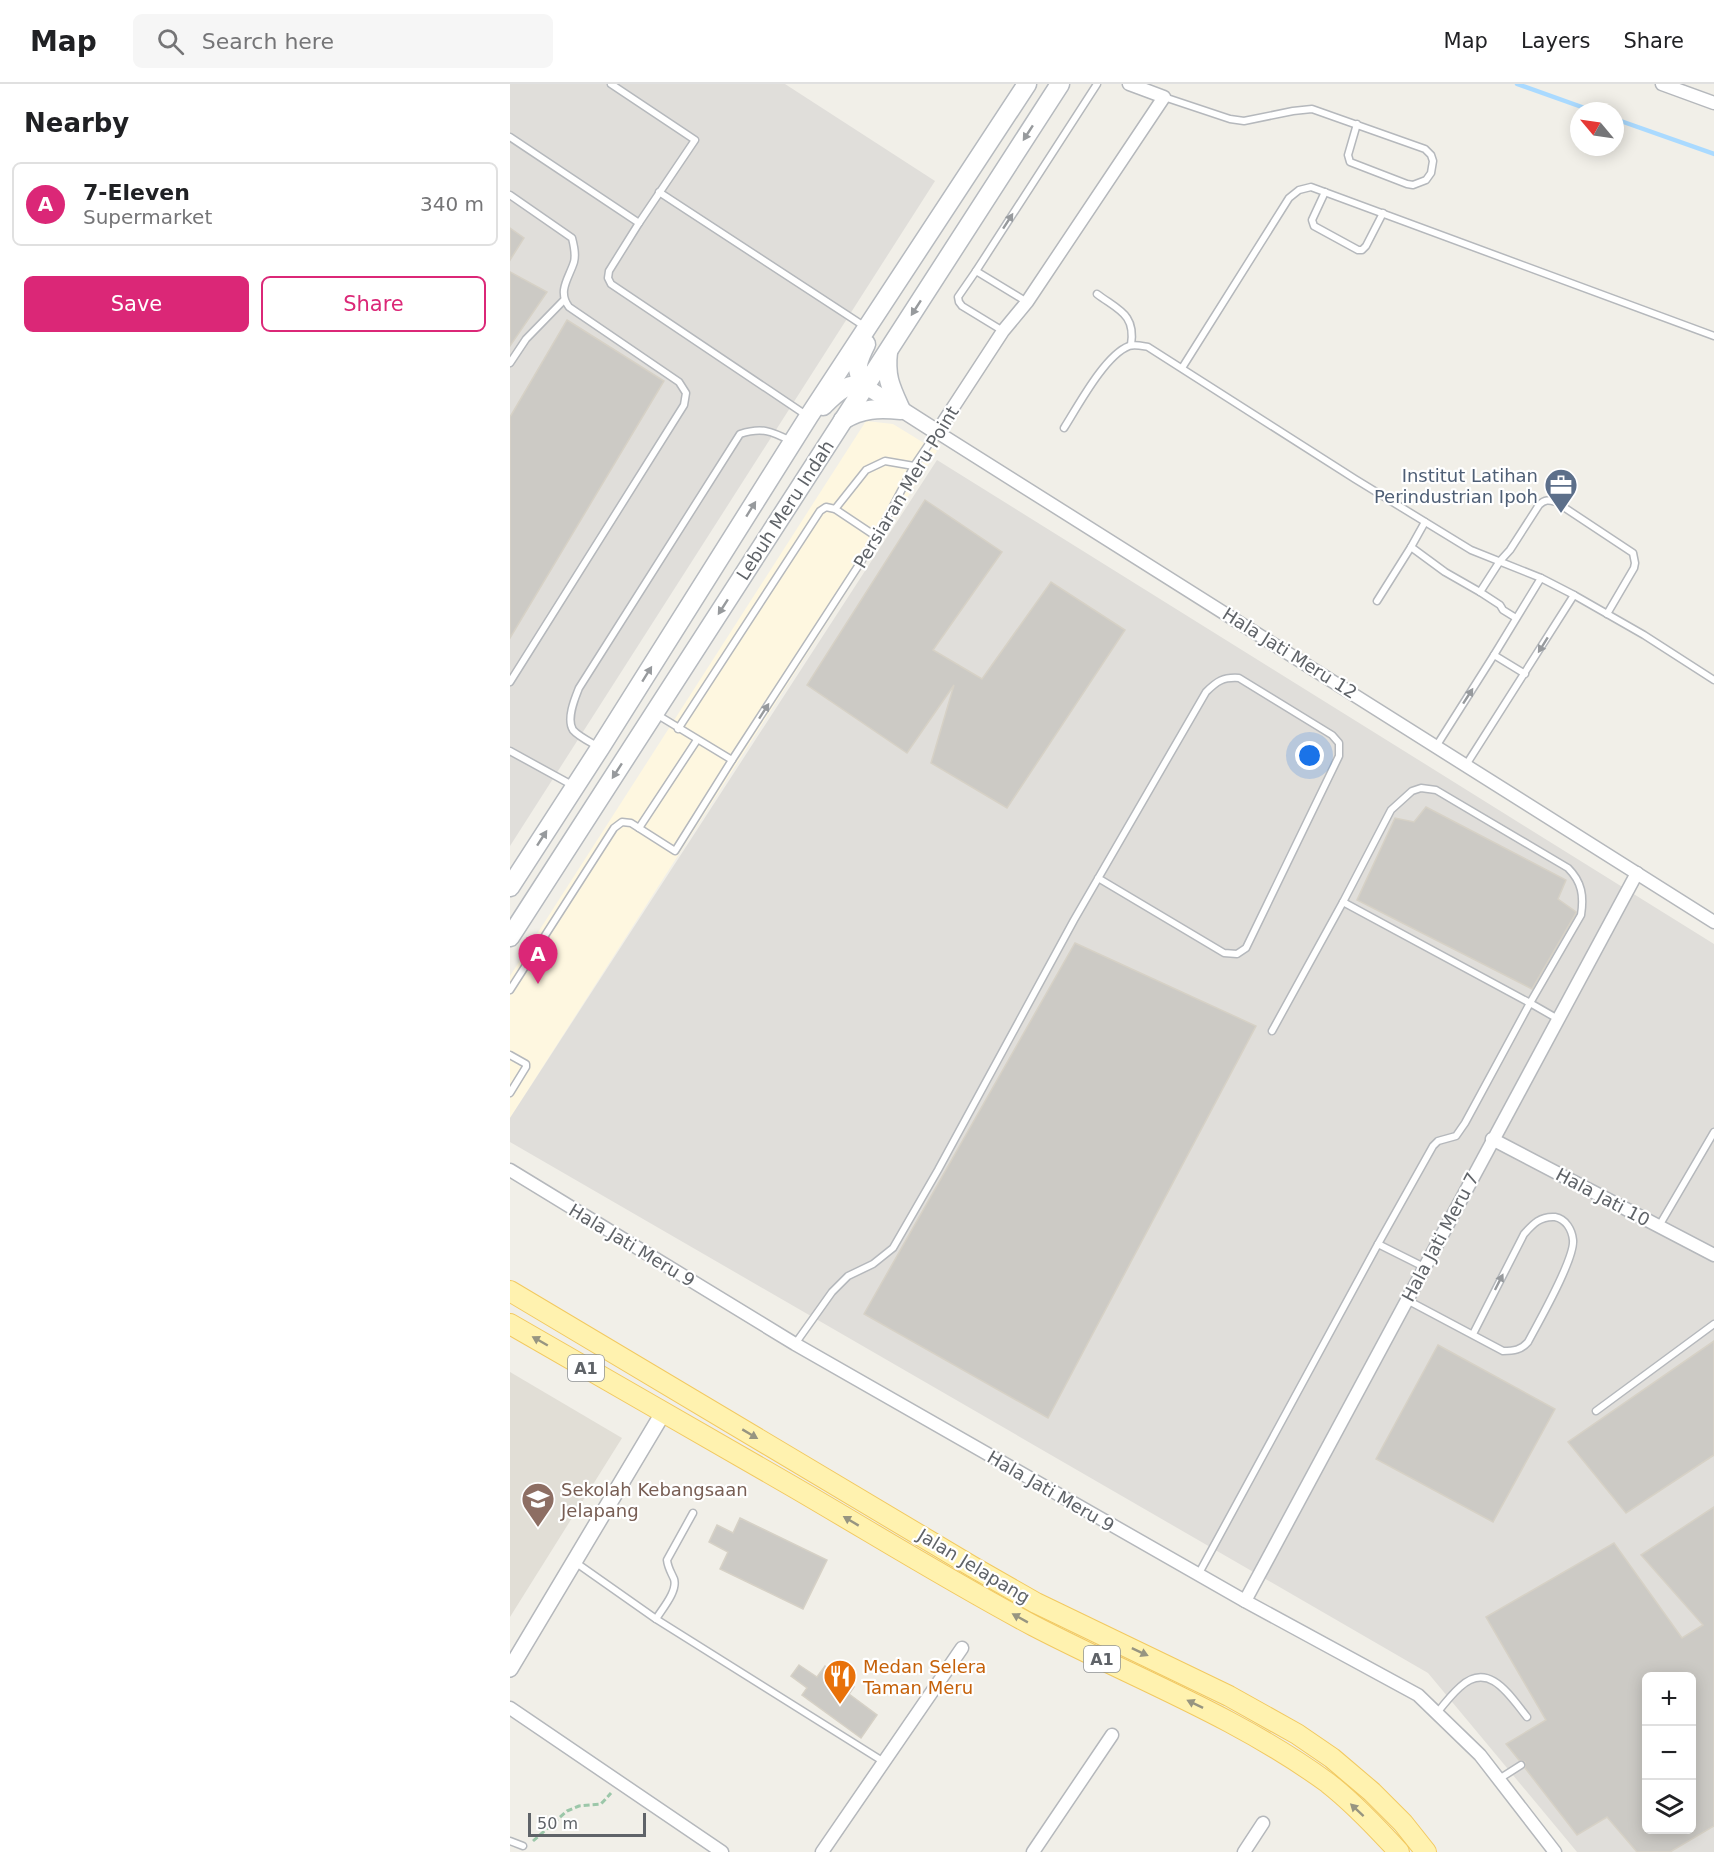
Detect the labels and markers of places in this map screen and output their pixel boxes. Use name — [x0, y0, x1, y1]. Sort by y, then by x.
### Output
place label: Institut Latihan Perindustrian Ipoh — [1374, 465, 1538, 507]
office icon: Institut Latihan Perindustrian Ipoh — [1543, 467, 1579, 514]
pin: A — [519, 934, 558, 984]
place label: Sekolah Kebangsaan Jelapang — [560, 1479, 748, 1521]
school or university icon: Sekolah Kebangsaan Jelapang — [520, 1481, 556, 1528]
place label: Medan Selera Taman Meru — [862, 1656, 986, 1698]
restaurant icon: Medan Selera Taman Meru — [822, 1658, 858, 1705]

